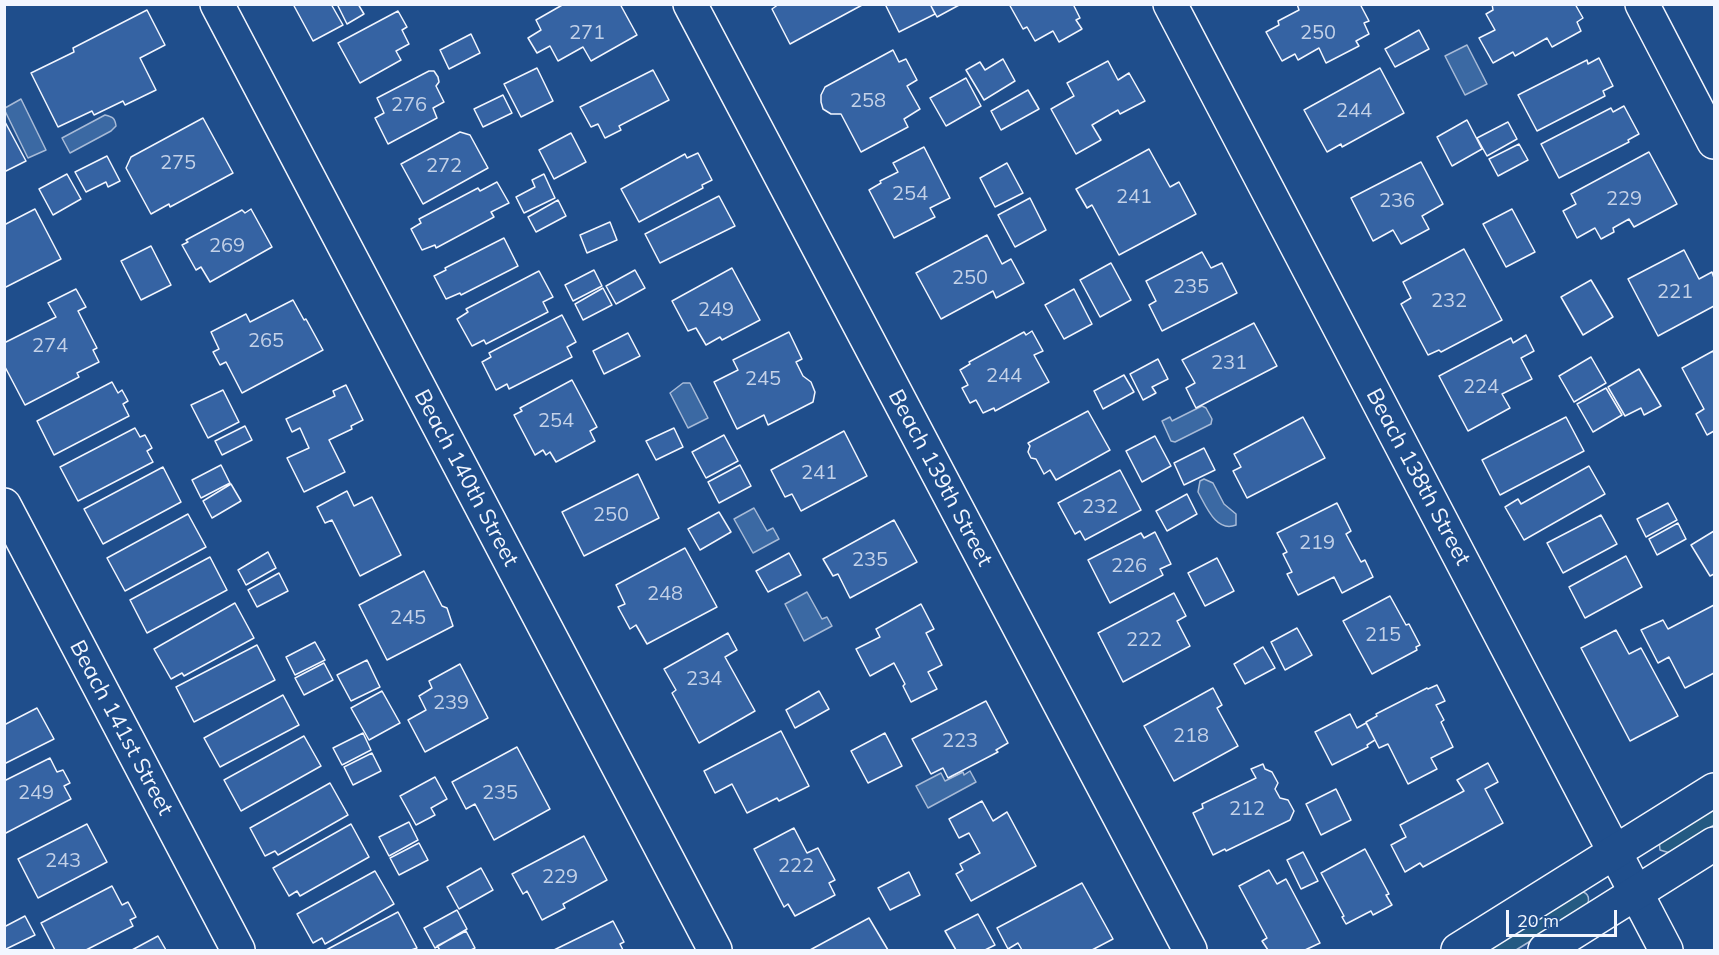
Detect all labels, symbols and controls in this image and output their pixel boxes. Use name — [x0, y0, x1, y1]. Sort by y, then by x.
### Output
house number: 271 — [569, 21, 605, 45]
house number: 250 — [1300, 21, 1336, 45]
house number: 258 — [850, 89, 886, 113]
house number: 276 — [391, 93, 427, 117]
house number: 244 — [1336, 99, 1372, 123]
house number: 275 — [160, 151, 196, 175]
house number: 272 — [426, 154, 462, 178]
house number: 254 — [892, 182, 928, 206]
house number: 241 — [1116, 185, 1152, 209]
house number: 229 — [1606, 187, 1642, 211]
house number: 236 — [1379, 189, 1415, 213]
house number: 269 — [209, 234, 245, 258]
house number: 250 — [952, 266, 988, 290]
house number: 235 — [1173, 275, 1209, 299]
house number: 221 — [1657, 280, 1693, 304]
house number: 232 — [1431, 289, 1467, 313]
house number: 249 — [698, 298, 734, 322]
house number: 265 — [248, 329, 284, 353]
house number: 274 — [32, 334, 68, 358]
house number: 231 — [1211, 351, 1247, 375]
house number: 244 — [986, 364, 1022, 388]
house number: 245 — [745, 367, 781, 391]
house number: 224 — [1463, 375, 1499, 399]
street label: Beach 138th Street — [1360, 384, 1476, 570]
street label: Beach 140th Street — [408, 385, 524, 571]
street label: Beach 139th Street — [882, 385, 998, 571]
house number: 254 — [538, 409, 574, 433]
house number: 241 — [801, 461, 837, 485]
house number: 232 — [1082, 495, 1118, 519]
house number: 250 — [593, 503, 629, 527]
house number: 219 — [1299, 531, 1335, 555]
house number: 235 — [852, 548, 888, 572]
house number: 226 — [1111, 554, 1147, 578]
house number: 248 — [647, 582, 683, 606]
house number: 245 — [390, 606, 426, 630]
house number: 215 — [1365, 623, 1401, 647]
house number: 222 — [1126, 628, 1162, 652]
street label: Beach 141st Street — [64, 636, 178, 820]
house number: 234 — [686, 667, 722, 691]
house number: 239 — [433, 691, 469, 715]
house number: 218 — [1173, 724, 1209, 748]
house number: 223 — [942, 729, 978, 753]
house number: 249 — [18, 781, 54, 805]
house number: 235 — [482, 781, 518, 805]
house number: 212 — [1229, 797, 1265, 821]
house number: 243 — [45, 849, 81, 873]
house number: 222 — [778, 854, 814, 878]
house number: 229 — [542, 865, 578, 889]
scale bar — [1509, 898, 1620, 936]
text: 20 m — [1517, 909, 1559, 932]

